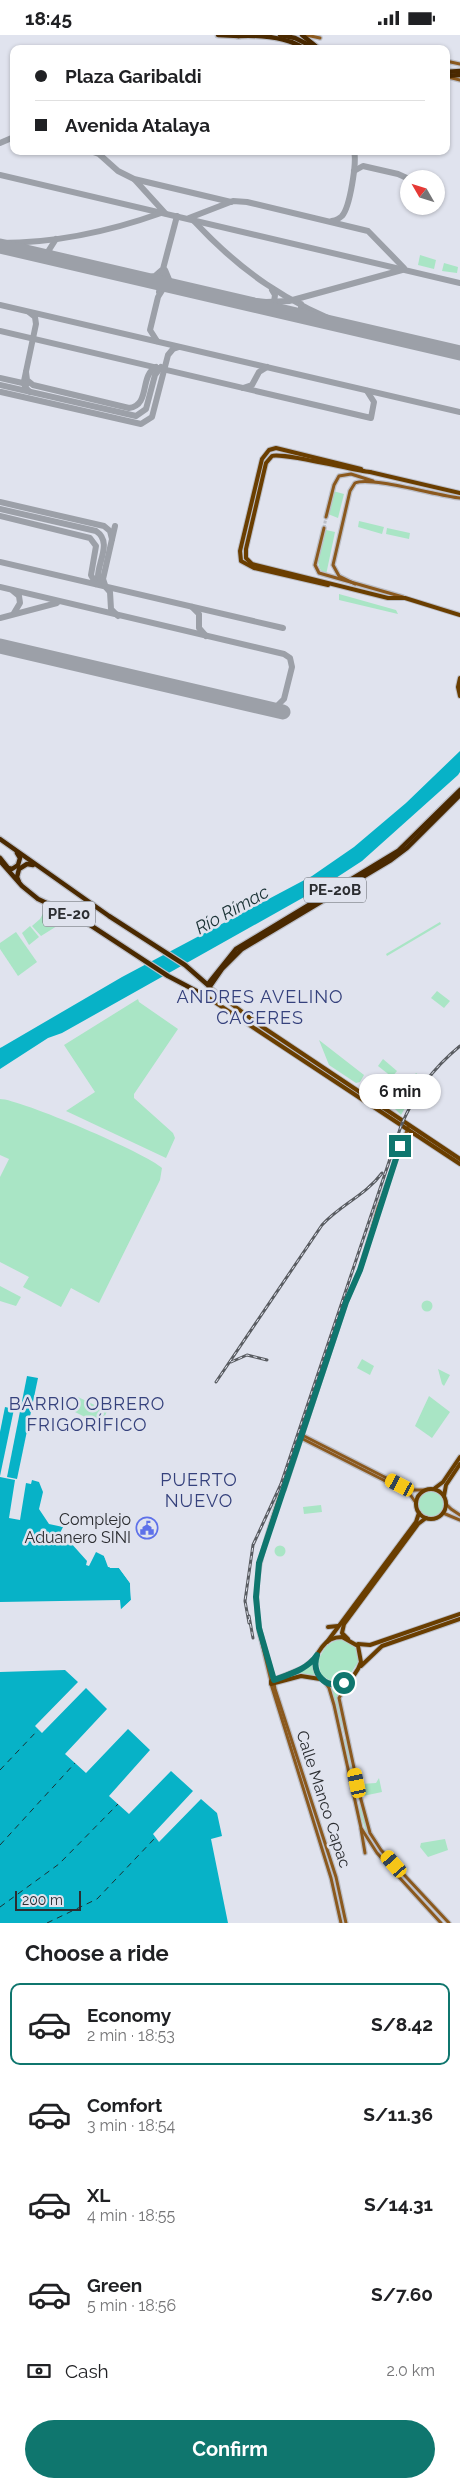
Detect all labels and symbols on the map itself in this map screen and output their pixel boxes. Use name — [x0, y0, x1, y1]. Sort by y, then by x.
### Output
north arrow — [400, 170, 445, 215]
road number: PE-20B — [304, 877, 366, 903]
water label: Río Rímac — [191, 881, 273, 938]
road number: PE-20 — [43, 901, 95, 927]
district label: ANDRES AVELINO CACERES — [176, 986, 344, 1028]
callout: 6 min — [359, 1073, 441, 1109]
route end — [389, 1135, 411, 1157]
district label: BARRIO OBRERO FRIGORÍFICO — [9, 1393, 165, 1435]
district label: PUERTO NUEVO — [160, 1469, 238, 1511]
car — [383, 1472, 416, 1498]
place label: Complejo Aduanero SINI — [25, 1510, 131, 1547]
public building icon: Complejo Aduanero SINI — [135, 1516, 159, 1540]
route start — [333, 1672, 355, 1694]
street label: Calle Manco Capac — [292, 1728, 355, 1870]
car — [346, 1767, 367, 1799]
car — [378, 1848, 409, 1880]
scale bar — [15, 1888, 81, 1911]

